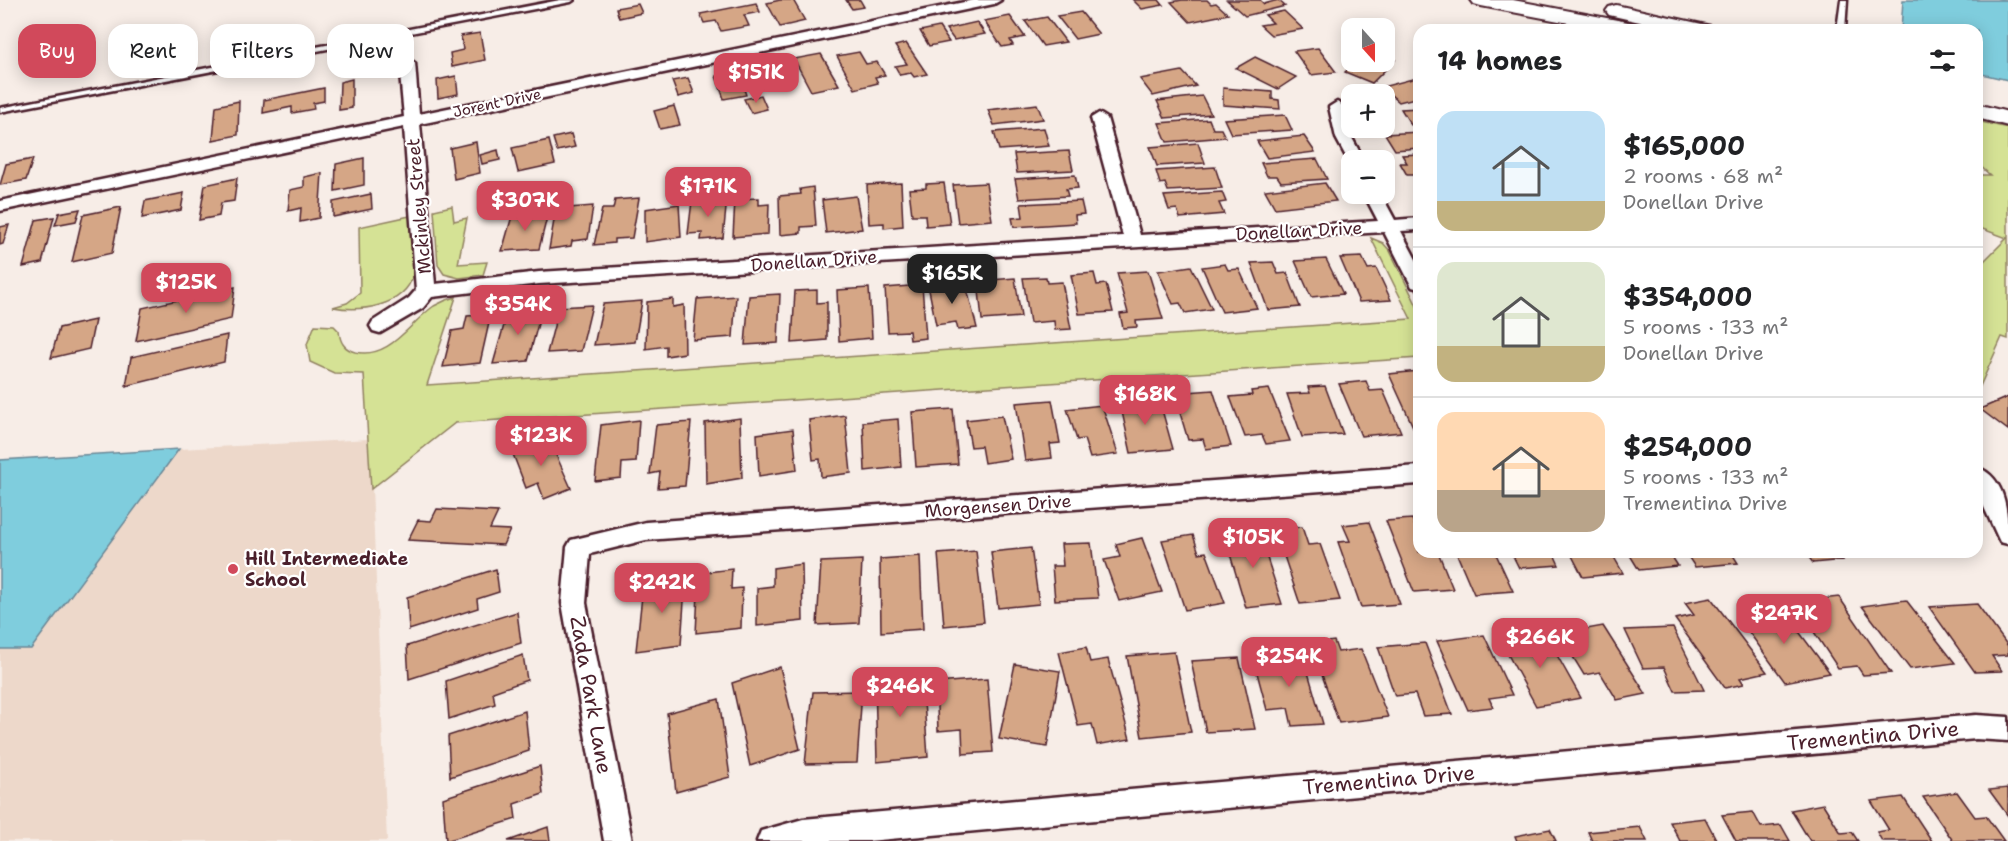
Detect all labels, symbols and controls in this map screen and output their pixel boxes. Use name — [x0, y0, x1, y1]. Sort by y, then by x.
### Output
north arrow — [1341, 18, 1395, 72]
map controls — [1341, 18, 1395, 204]
chip: Buy — [18, 24, 96, 78]
chip: Rent — [108, 24, 198, 78]
chip: Filters — [210, 24, 315, 78]
chip: New — [327, 24, 414, 78]
text: 14 homes — [1437, 43, 1563, 78]
icon: filters — [1926, 44, 1959, 77]
pin: $151K — [714, 53, 798, 104]
text: $151K — [728, 59, 784, 85]
street label: Jorent Drive — [451, 84, 543, 122]
button: + — [1341, 84, 1395, 138]
text: $165,000 — [1623, 128, 1745, 163]
icon: home — [1485, 135, 1557, 207]
street label: Mckinley Street — [401, 137, 437, 275]
button: − — [1341, 150, 1395, 204]
text: 2 rooms · 68 m² — [1623, 163, 1783, 189]
pin: $171K — [666, 167, 750, 218]
text: $171K — [679, 173, 737, 199]
pin: $307K — [483, 181, 567, 232]
text: $307K — [491, 187, 559, 213]
text: Donellan Drive — [1623, 189, 1764, 215]
street label: Donellan Drive — [1235, 216, 1363, 246]
street label: Donellan Drive — [750, 245, 878, 277]
pin: $165K — [910, 254, 994, 305]
text: $165K — [921, 260, 983, 286]
pin: $125K — [144, 263, 228, 314]
text: $125K — [155, 269, 217, 295]
text: $354,000 — [1623, 279, 1753, 314]
pin: $354K — [476, 285, 560, 336]
icon: home — [1485, 286, 1557, 358]
text: $354K — [484, 291, 552, 317]
text: 5 rooms · 133 m² — [1623, 314, 1788, 340]
text: Donellan Drive — [1623, 340, 1764, 366]
pin: $168K — [1103, 375, 1187, 426]
text: $168K — [1113, 381, 1177, 407]
pin: $123K — [499, 416, 583, 467]
text: $123K — [510, 422, 572, 448]
text: $254,000 — [1623, 429, 1752, 464]
icon: home — [1485, 436, 1557, 508]
text: 5 rooms · 133 m² — [1623, 464, 1788, 490]
street label: Morgensen Drive — [924, 489, 1072, 523]
text: Trementina Drive — [1623, 490, 1788, 516]
pin: $105K — [1211, 518, 1295, 569]
text: $105K — [1222, 524, 1284, 550]
place label: Hill Intermediate School — [245, 547, 408, 592]
marker: Hill Intermediate School — [226, 562, 240, 576]
pin: $242K — [620, 563, 704, 614]
text: $242K — [628, 569, 696, 595]
pin: $247K — [1742, 594, 1826, 645]
text: $247K — [1750, 600, 1818, 626]
street label: Zada Park Lane — [563, 614, 619, 776]
pin: $266K — [1498, 618, 1582, 669]
text: $266K — [1506, 624, 1574, 650]
pin: $254K — [1247, 637, 1331, 688]
text: $254K — [1255, 643, 1323, 669]
pin: $246K — [858, 667, 942, 718]
text: $246K — [866, 673, 934, 699]
street label: Trementina Drive — [1786, 715, 1960, 757]
street label: Trementina Drive — [1302, 759, 1476, 801]

